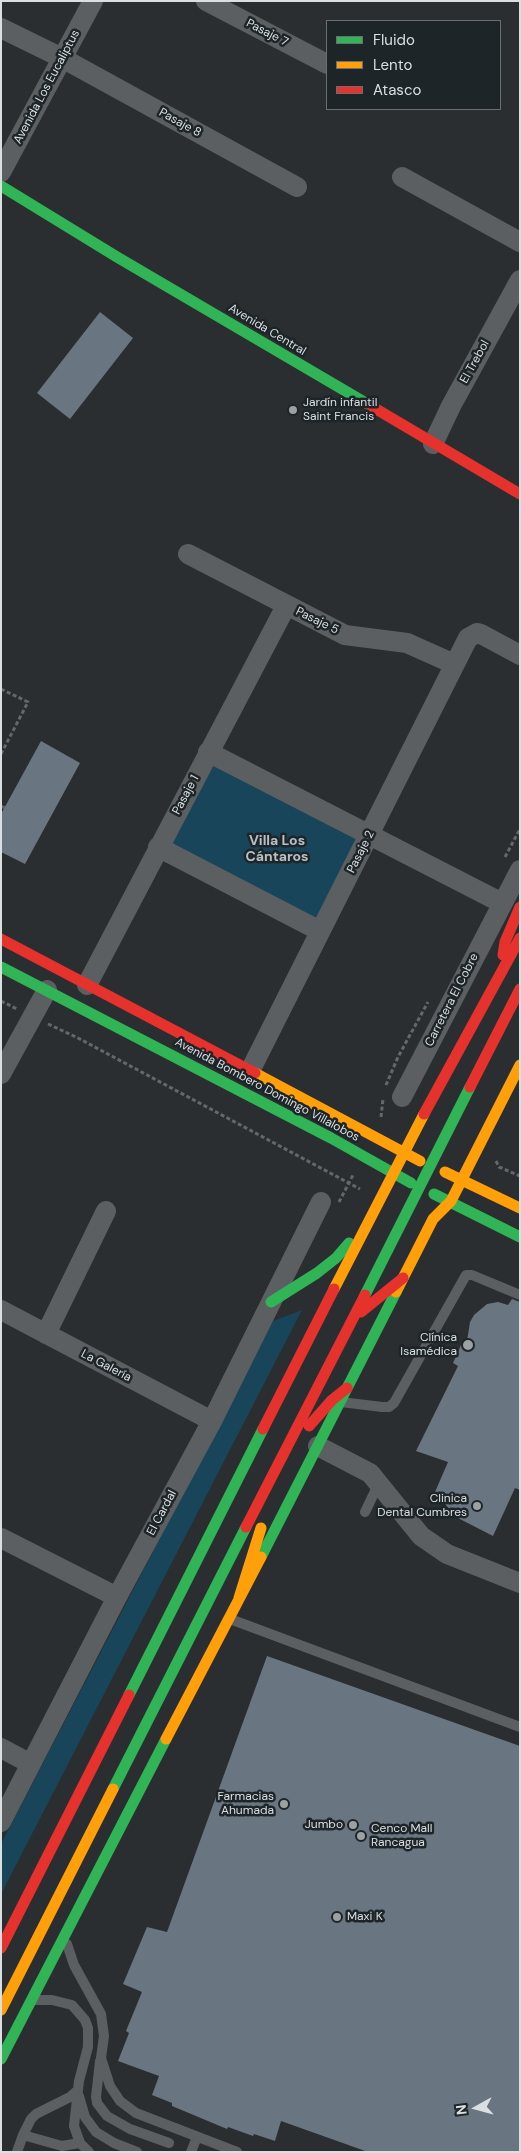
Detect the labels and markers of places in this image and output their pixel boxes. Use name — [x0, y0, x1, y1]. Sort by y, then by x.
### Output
place label: Jardín infantil Saint Francis — [303, 396, 377, 424]
marker: Jardín infantil Saint Francis — [287, 404, 299, 416]
place label: Clínica Isamédica — [400, 1331, 457, 1359]
marker: Clínica Isamédica — [461, 1338, 475, 1352]
place label: Clinica Dental Cumbres — [377, 1492, 467, 1520]
marker: Clinica Dental Cumbres — [471, 1500, 483, 1512]
place label: Farmacias Ahumada — [218, 1790, 274, 1818]
marker: Farmacias Ahumada — [278, 1798, 290, 1810]
place label: Jumbo — [305, 1818, 343, 1832]
marker: Jumbo — [347, 1819, 359, 1831]
place label: Cenco Mall Rancagua — [371, 1822, 432, 1850]
marker: Cenco Mall Rancagua — [355, 1830, 367, 1842]
place label: Maxi K — [347, 1910, 383, 1924]
marker: Maxi K — [331, 1911, 343, 1923]

